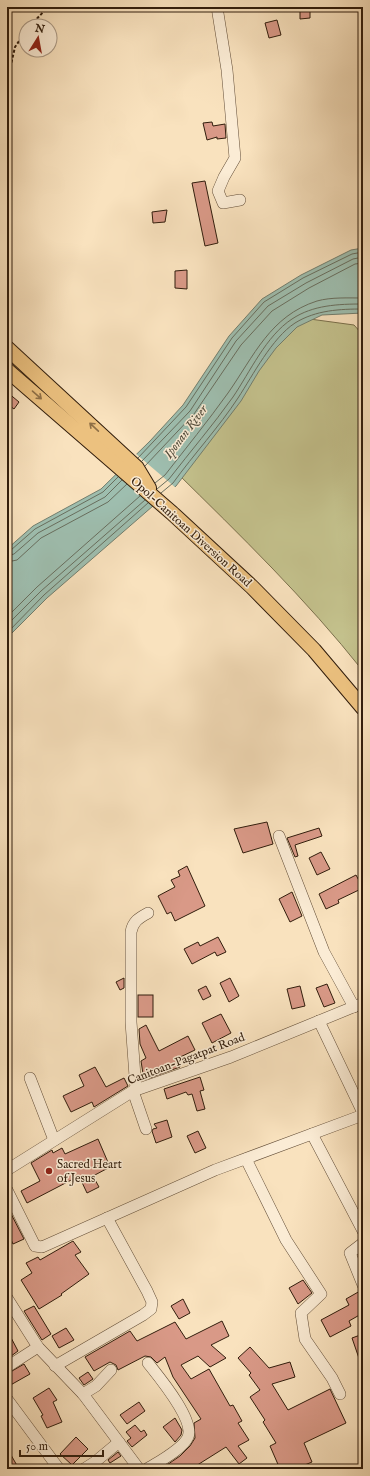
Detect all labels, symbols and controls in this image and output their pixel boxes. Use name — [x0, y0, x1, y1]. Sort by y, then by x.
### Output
north arrow — [18, 18, 58, 58]
text: N — [33, 21, 46, 37]
one-way arrow — [31, 391, 42, 400]
water label: Iponan River — [160, 401, 212, 463]
one-way arrow — [89, 423, 99, 432]
street label: Opol-Canitoan Diversion Road — [127, 474, 255, 591]
street label: Canitoan-Pagatpat Road — [125, 1029, 248, 1089]
place label: Sacred Heart of Jesus — [57, 1157, 122, 1187]
marker: Sacred Heart of Jesus — [44, 1166, 54, 1176]
scale bar — [20, 1432, 103, 1458]
text: 50 m — [26, 1439, 48, 1454]

